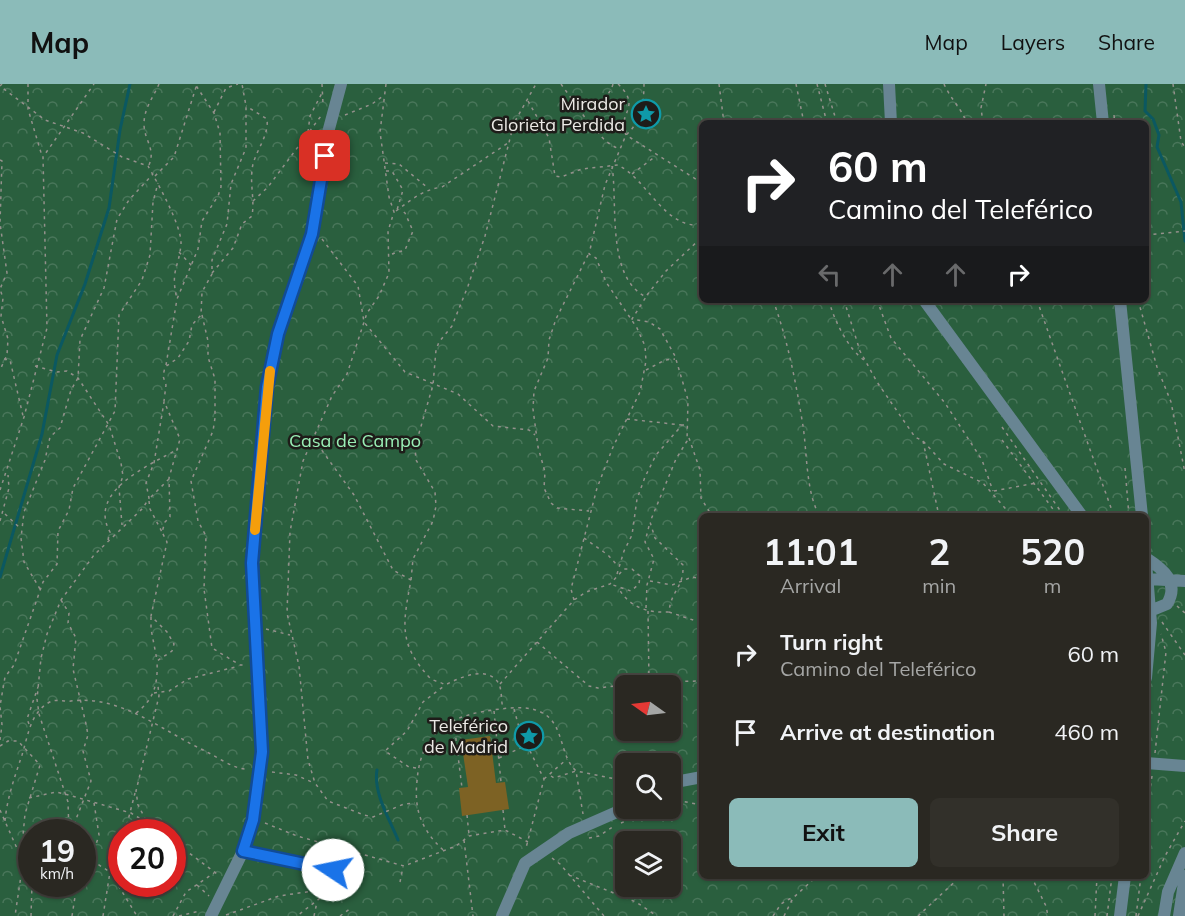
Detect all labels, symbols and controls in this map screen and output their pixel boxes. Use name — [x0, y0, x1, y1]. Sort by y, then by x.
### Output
text: Map — [30, 25, 89, 60]
text: Map — [925, 29, 968, 55]
text: Layers — [1001, 29, 1065, 55]
text: Share — [1098, 29, 1155, 55]
place label: Mirador Glorieta Perdida — [491, 92, 625, 136]
place icon: Mirador Glorieta Perdida — [630, 98, 662, 130]
pin — [299, 130, 350, 181]
icon: arrive — [308, 139, 341, 172]
text: 60 m — [828, 140, 928, 193]
icon: right — [729, 144, 807, 222]
text: Camino del Teleférico — [828, 192, 1093, 226]
icon: left — [813, 258, 846, 291]
icon: ahead — [876, 258, 909, 291]
icon: ahead — [939, 258, 972, 291]
icon: right — [1002, 258, 1035, 291]
park label: Casa de Campo — [289, 429, 421, 452]
text: 11:01 — [763, 529, 858, 574]
text: 2 — [928, 529, 950, 574]
text: 520 — [1020, 529, 1085, 574]
text: Arrival — [780, 573, 841, 598]
text: min — [922, 573, 956, 598]
text: m — [1044, 573, 1061, 598]
text: Turn right — [780, 628, 883, 656]
icon: right — [729, 638, 762, 671]
text: 60 m — [1068, 640, 1119, 668]
text: Camino del Teleférico — [780, 656, 976, 681]
north arrow — [615, 675, 681, 741]
map controls — [615, 675, 681, 897]
place label: Teleférico de Madrid — [424, 714, 508, 758]
icon: arrive — [729, 716, 762, 749]
text: Arrive at destination — [780, 718, 995, 746]
text: 460 m — [1054, 718, 1119, 746]
place icon: Teleférico de Madrid — [513, 720, 545, 752]
button: search — [615, 753, 681, 819]
button: Exit — [729, 798, 918, 867]
button: Share — [930, 798, 1119, 867]
speed limit sign: 20 — [108, 819, 186, 897]
button: layers — [615, 831, 681, 897]
text: 19 — [39, 832, 75, 870]
position arrow — [301, 838, 365, 902]
text: km/h — [40, 864, 74, 883]

